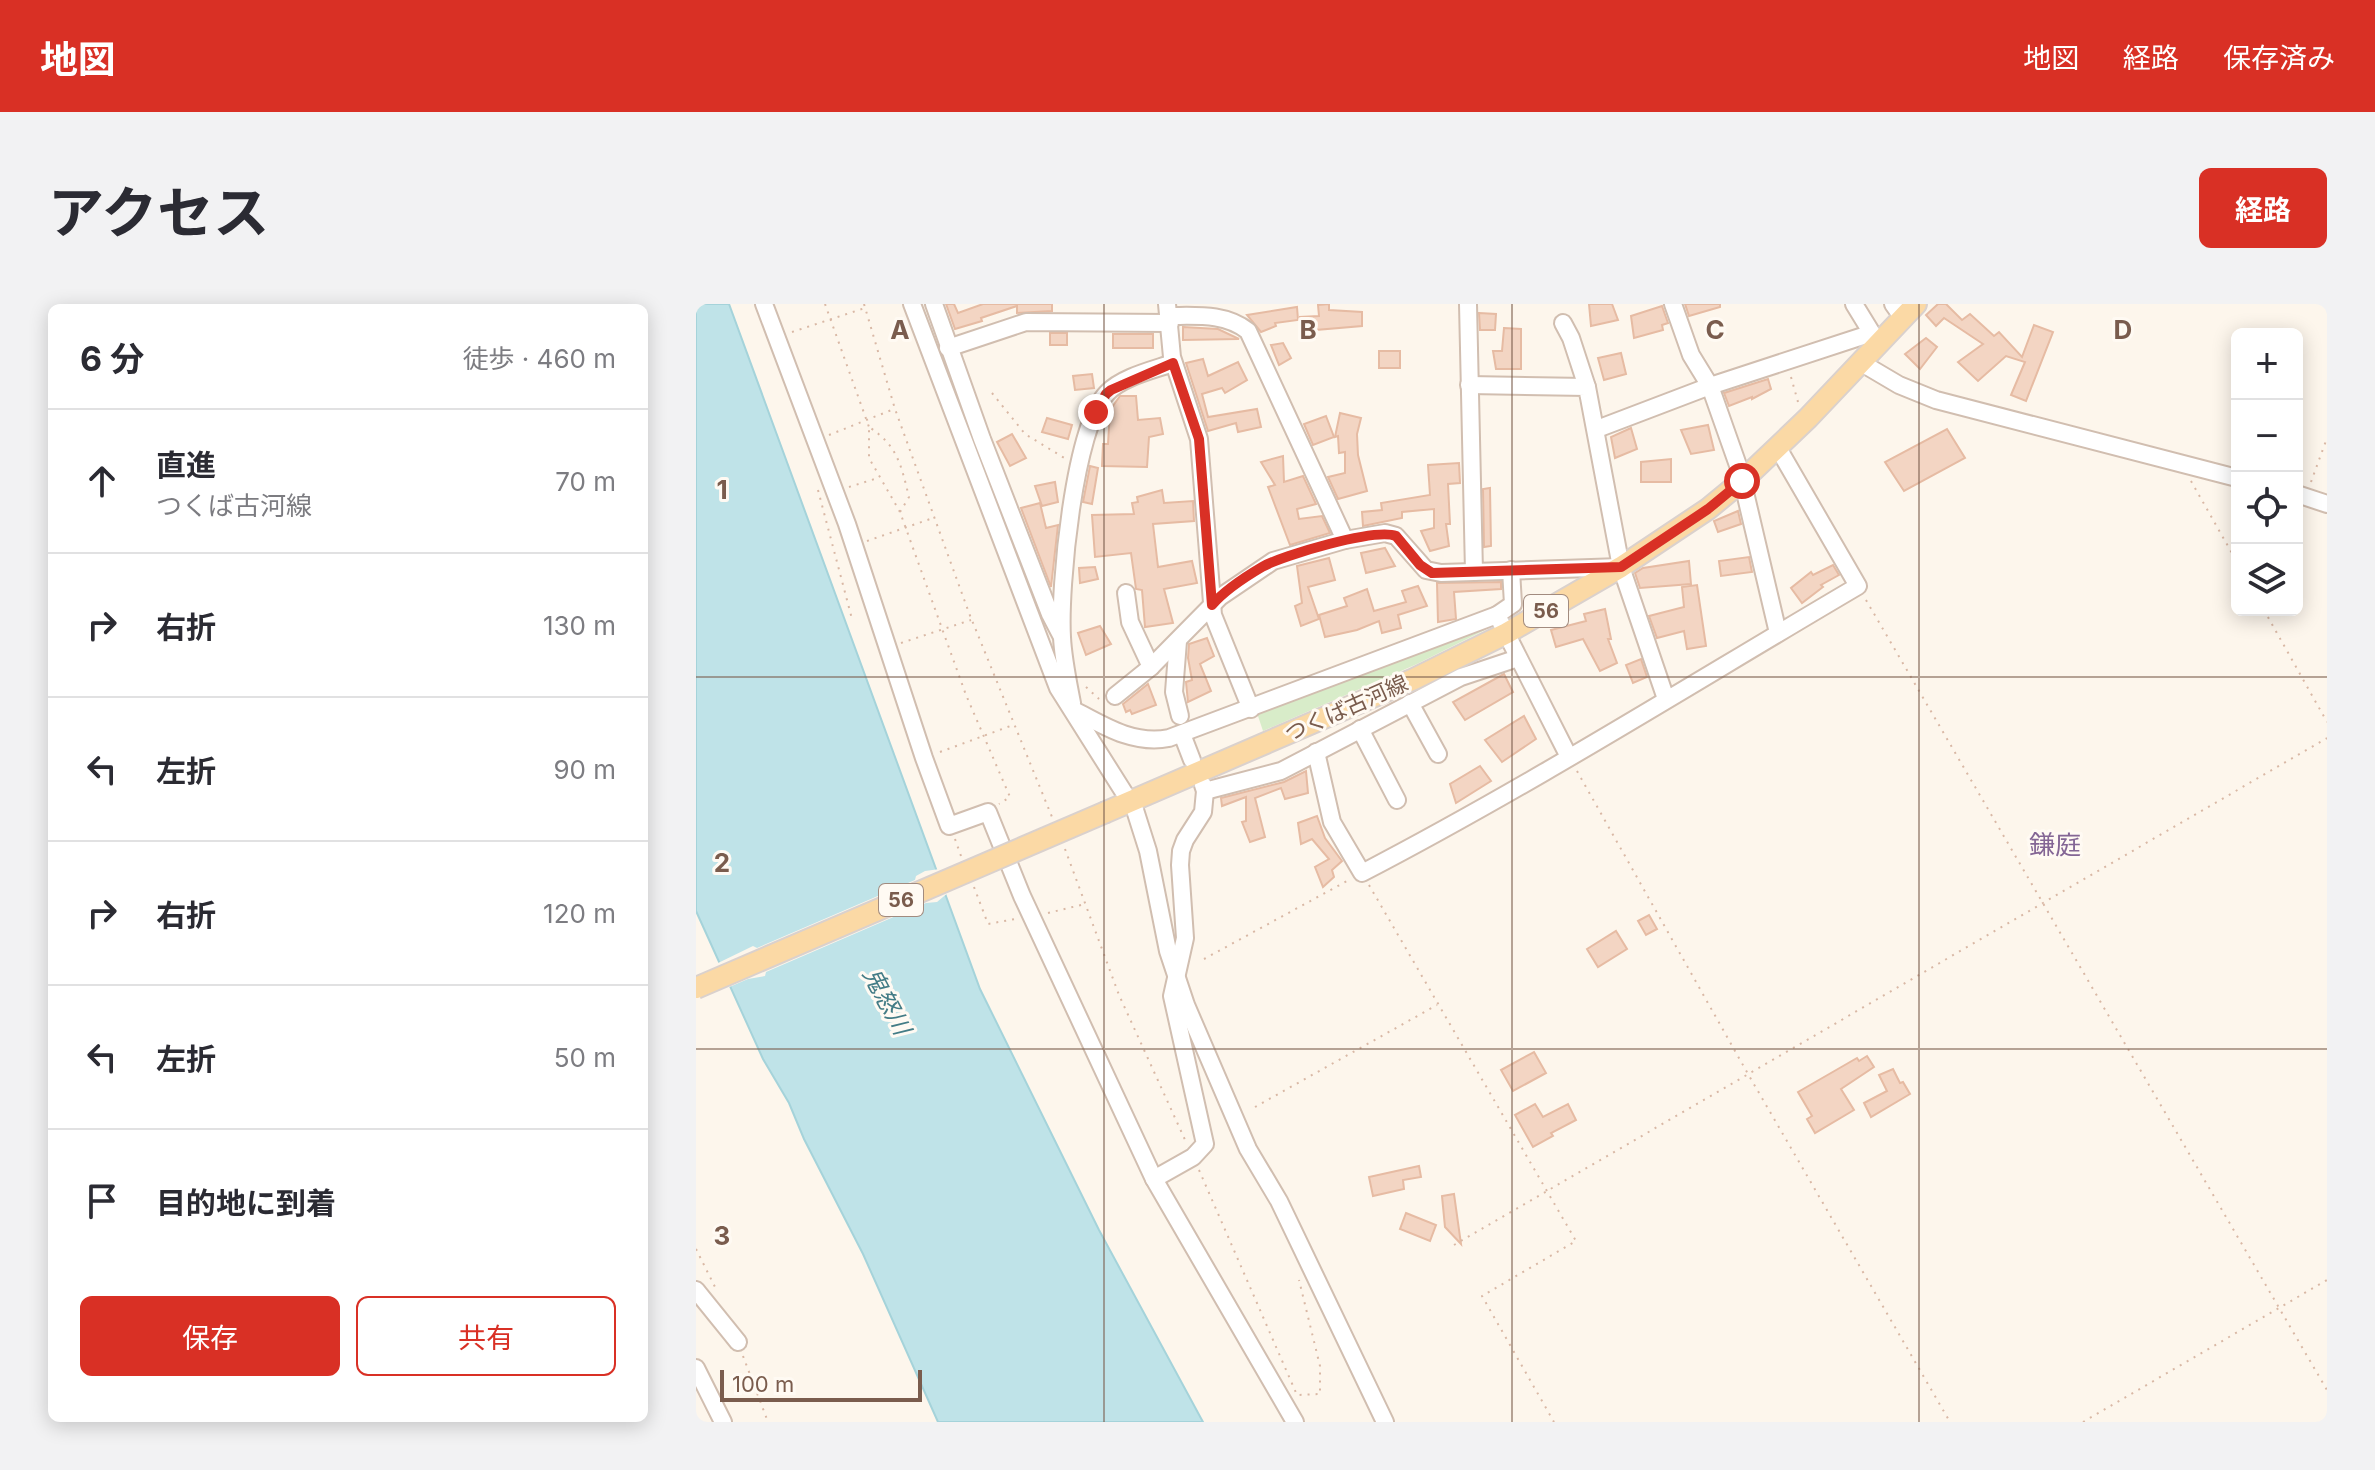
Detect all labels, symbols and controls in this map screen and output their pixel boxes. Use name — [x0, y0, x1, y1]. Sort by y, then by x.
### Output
text: 地図 — [40, 36, 116, 82]
text: 地図 — [2023, 41, 2079, 75]
text: 経路 — [2123, 41, 2179, 75]
text: 保存済み — [2223, 41, 2335, 75]
button: 経路 — [2199, 168, 2327, 248]
text: アクセス — [48, 179, 269, 247]
text: A — [890, 314, 910, 345]
text: B — [1299, 314, 1317, 345]
text: C — [1705, 314, 1725, 345]
text: D — [2114, 314, 2132, 345]
map controls — [2231, 328, 2303, 616]
button: + — [2231, 328, 2303, 400]
text: 6 分 — [80, 338, 144, 379]
text: 徒歩 · 460 m — [462, 343, 616, 374]
route end — [1078, 394, 1114, 430]
button: − — [2231, 400, 2303, 472]
text: 直進 — [156, 447, 216, 483]
icon: ahead — [80, 459, 124, 503]
route start — [1724, 463, 1760, 499]
text: 70 m — [555, 466, 616, 497]
button: locate — [2231, 472, 2303, 544]
text: 1 — [716, 474, 728, 505]
text: つくば古河線 — [156, 490, 312, 521]
button: layers — [2231, 544, 2303, 616]
road number: 56 — [1524, 595, 1568, 627]
icon: right — [80, 603, 124, 647]
text: 右折 — [156, 609, 216, 645]
text: 130 m — [543, 610, 616, 641]
street label: つくば古河線 — [1280, 669, 1412, 747]
icon: left — [80, 747, 124, 791]
text: 左折 — [156, 753, 216, 789]
text: 90 m — [553, 754, 616, 785]
district label: 鎌庭 — [2029, 829, 2081, 860]
text: 2 — [714, 847, 730, 878]
road number: 56 — [879, 884, 923, 916]
icon: right — [80, 891, 124, 935]
text: 右折 — [156, 897, 216, 933]
text: 120 m — [543, 898, 616, 929]
water label: 鬼怒川 — [857, 962, 918, 1042]
icon: left — [80, 1035, 124, 1079]
text: 左折 — [156, 1041, 216, 1077]
text: 50 m — [554, 1042, 616, 1073]
icon: arrive — [80, 1179, 124, 1223]
text: 目的地に到着 — [156, 1185, 336, 1221]
text: 3 — [714, 1220, 730, 1251]
button: 保存 — [80, 1296, 340, 1376]
button: 共有 — [356, 1296, 616, 1376]
scale bar — [720, 1366, 922, 1402]
text: 100 m — [732, 1371, 794, 1397]

